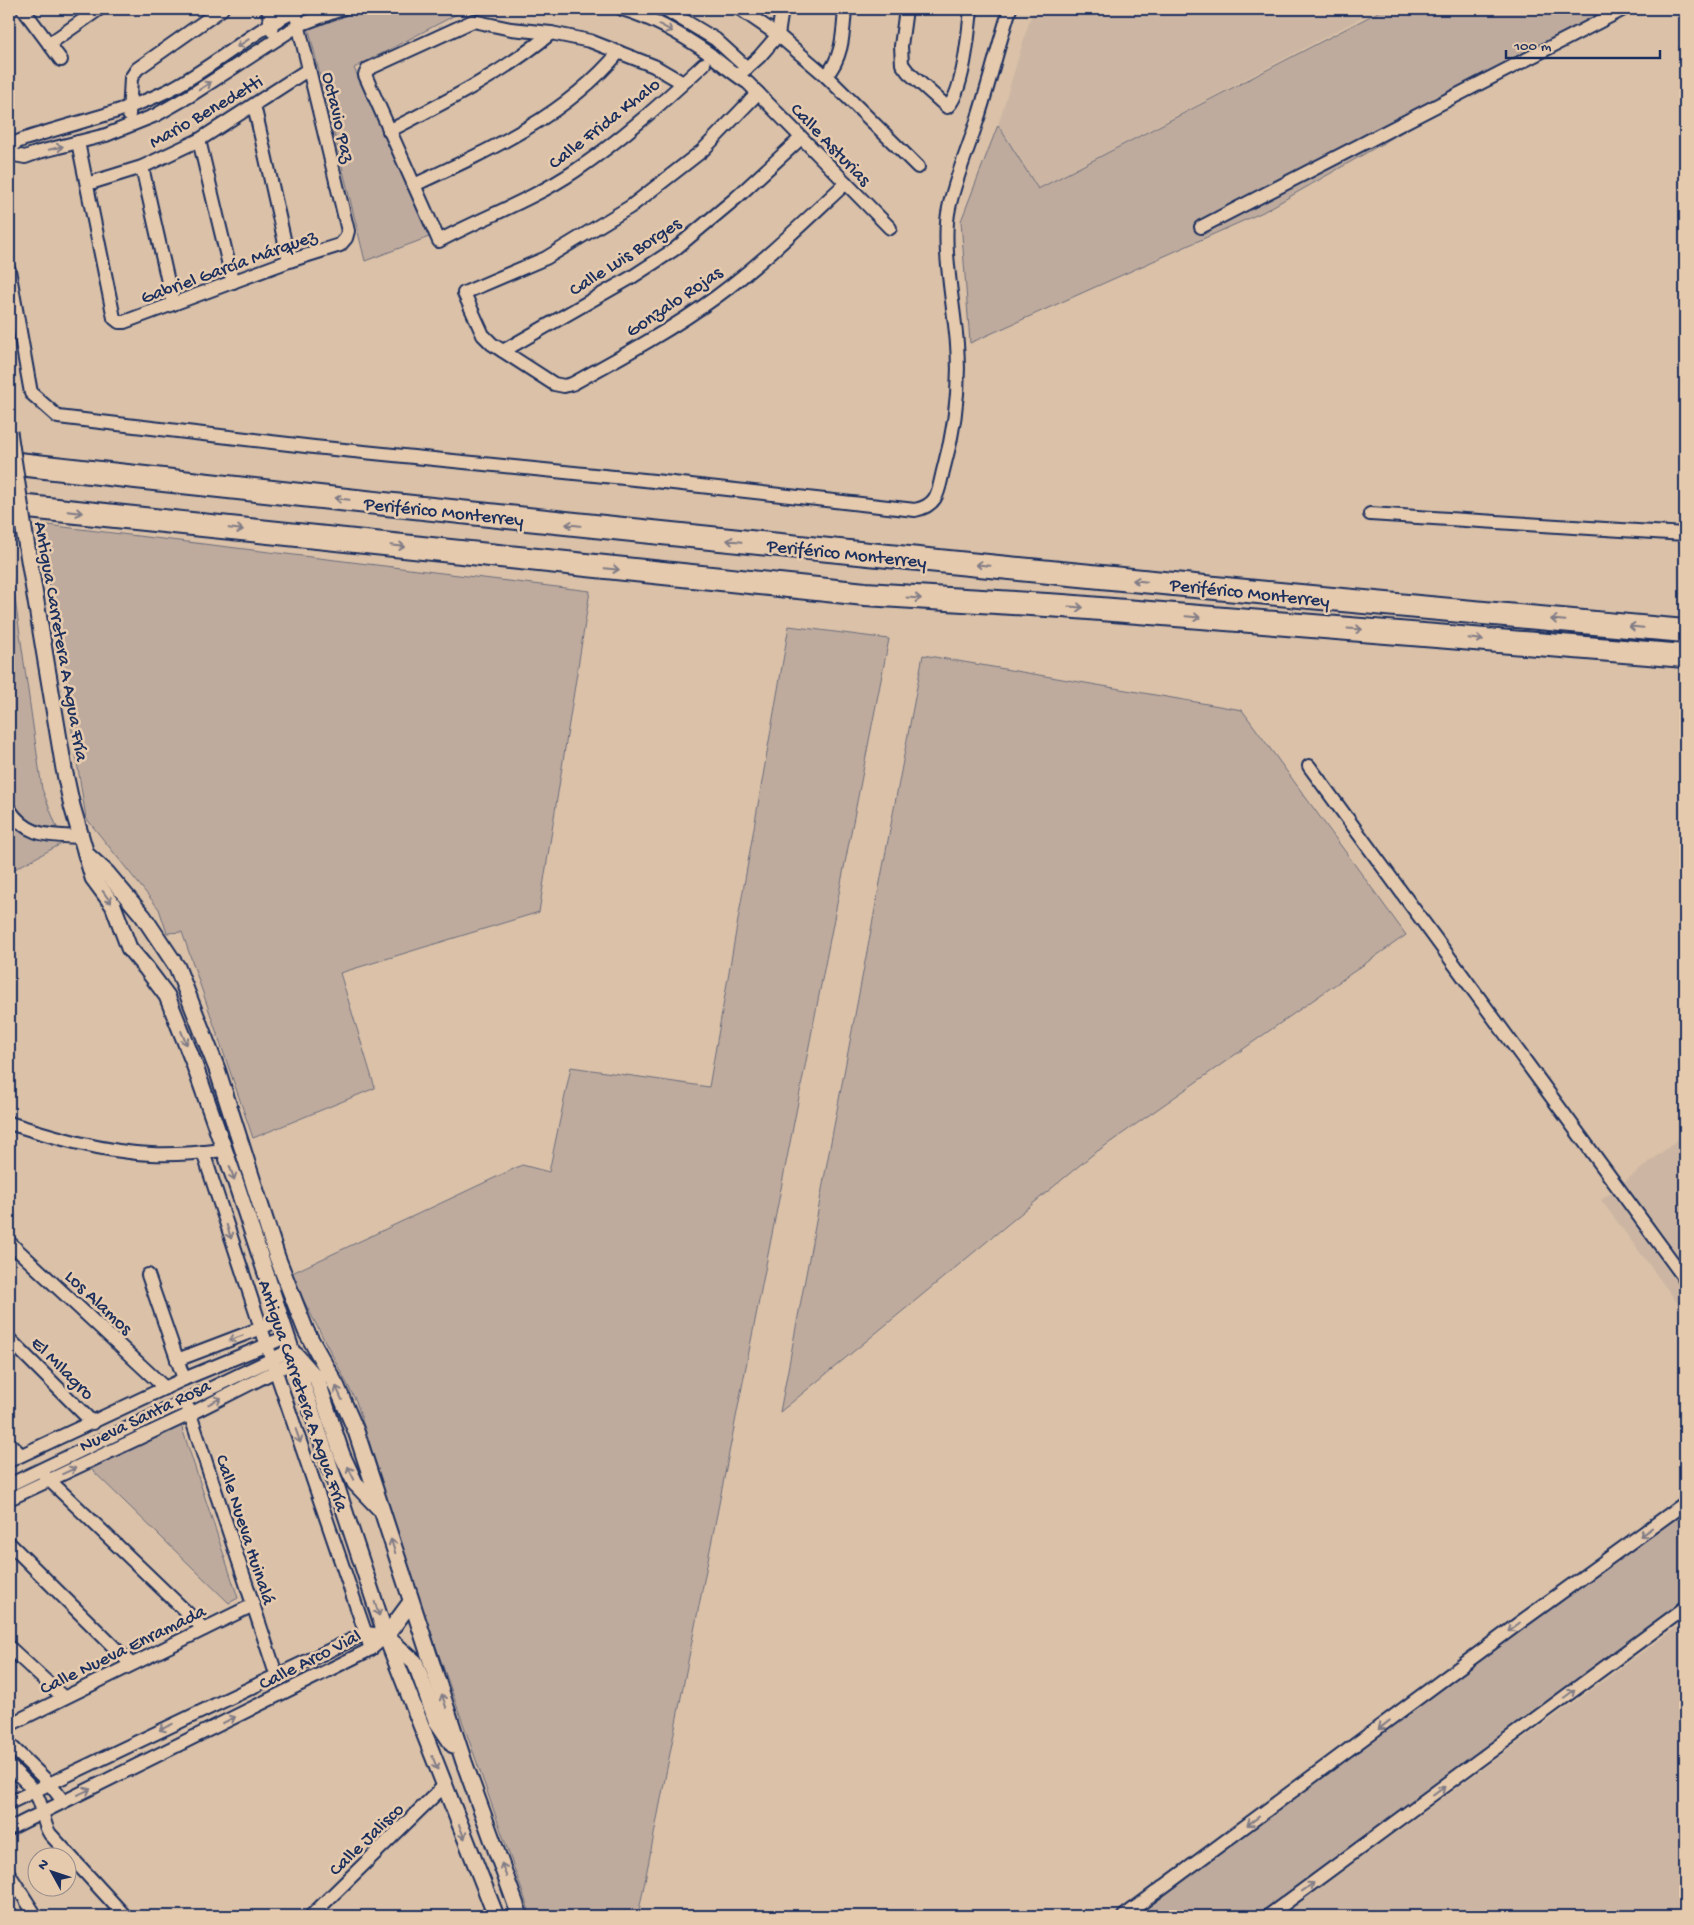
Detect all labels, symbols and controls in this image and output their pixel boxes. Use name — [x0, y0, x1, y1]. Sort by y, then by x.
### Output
one-way arrow — [659, 23, 674, 33]
scale bar — [1506, 28, 1660, 60]
one-way arrow — [236, 38, 250, 48]
text: 100 m — [1513, 38, 1552, 56]
street label: Octavio Paz — [315, 70, 358, 166]
street label: Mario Benedetti — [146, 71, 268, 155]
street label: Calle Frida Khalo — [545, 74, 666, 176]
one-way arrow — [197, 81, 211, 91]
street label: Calle Asturias — [784, 99, 876, 193]
one-way arrow — [47, 143, 63, 152]
street label: Calle Luis Borges — [566, 213, 687, 303]
street label: Gabriel García Márquez — [138, 226, 321, 311]
street label: Gonzalo Rojas — [622, 262, 728, 344]
one-way arrow — [334, 494, 350, 504]
street label: Periférico Monterrey — [362, 494, 525, 533]
one-way arrow — [66, 507, 82, 517]
street label: Antigua Carretera A Agua Fría — [27, 520, 92, 765]
one-way arrow — [565, 520, 581, 530]
one-way arrow — [228, 524, 244, 534]
one-way arrow — [727, 536, 743, 546]
street label: Periférico Monterrey — [765, 536, 928, 575]
one-way arrow — [390, 541, 406, 551]
one-way arrow — [976, 560, 992, 570]
one-way arrow — [603, 564, 619, 573]
street label: Periférico Monterrey — [1168, 575, 1331, 614]
one-way arrow — [1132, 576, 1148, 586]
one-way arrow — [906, 593, 922, 602]
one-way arrow — [1068, 603, 1084, 612]
one-way arrow — [1184, 612, 1200, 621]
one-way arrow — [1550, 615, 1566, 625]
one-way arrow — [1628, 622, 1644, 631]
one-way arrow — [1346, 625, 1362, 634]
one-way arrow — [1468, 635, 1484, 644]
one-way arrow — [102, 890, 113, 904]
one-way arrow — [180, 1030, 189, 1046]
one-way arrow — [228, 1164, 237, 1180]
one-way arrow — [225, 1224, 234, 1239]
street label: Los Alamos — [59, 1266, 137, 1342]
street label: Antigua Carretera A Agua Fría — [251, 1277, 353, 1516]
street label: El MIlagro — [25, 1333, 98, 1406]
one-way arrow — [228, 1334, 244, 1343]
street label: Nueva Santa Rosa — [76, 1375, 216, 1459]
one-way arrow — [334, 1386, 344, 1401]
one-way arrow — [208, 1396, 223, 1406]
one-way arrow — [293, 1427, 303, 1443]
street label: Calle Nueva Huinalá — [209, 1452, 279, 1609]
one-way arrow — [61, 1466, 76, 1475]
one-way arrow — [345, 1466, 355, 1481]
one-way arrow — [1640, 1526, 1653, 1537]
one-way arrow — [388, 1539, 397, 1555]
street label: Calle Nueva Enramada — [37, 1600, 212, 1701]
one-way arrow — [373, 1601, 382, 1616]
one-way arrow — [1507, 1622, 1521, 1632]
street label: Calle Arco Vial — [256, 1626, 366, 1697]
one-way arrow — [1562, 1689, 1576, 1699]
one-way arrow — [438, 1693, 448, 1709]
one-way arrow — [221, 1715, 236, 1724]
one-way arrow — [1378, 1719, 1391, 1730]
one-way arrow — [159, 1723, 174, 1733]
one-way arrow — [431, 1755, 440, 1770]
one-way arrow — [1432, 1786, 1446, 1796]
one-way arrow — [76, 1787, 91, 1796]
street label: Calle Jalisco — [325, 1799, 410, 1882]
one-way arrow — [1246, 1816, 1260, 1826]
one-way arrow — [458, 1823, 467, 1839]
north arrow — [28, 1848, 78, 1898]
text: N — [35, 1856, 53, 1874]
one-way arrow — [499, 1863, 508, 1879]
one-way arrow — [1301, 1882, 1314, 1893]

